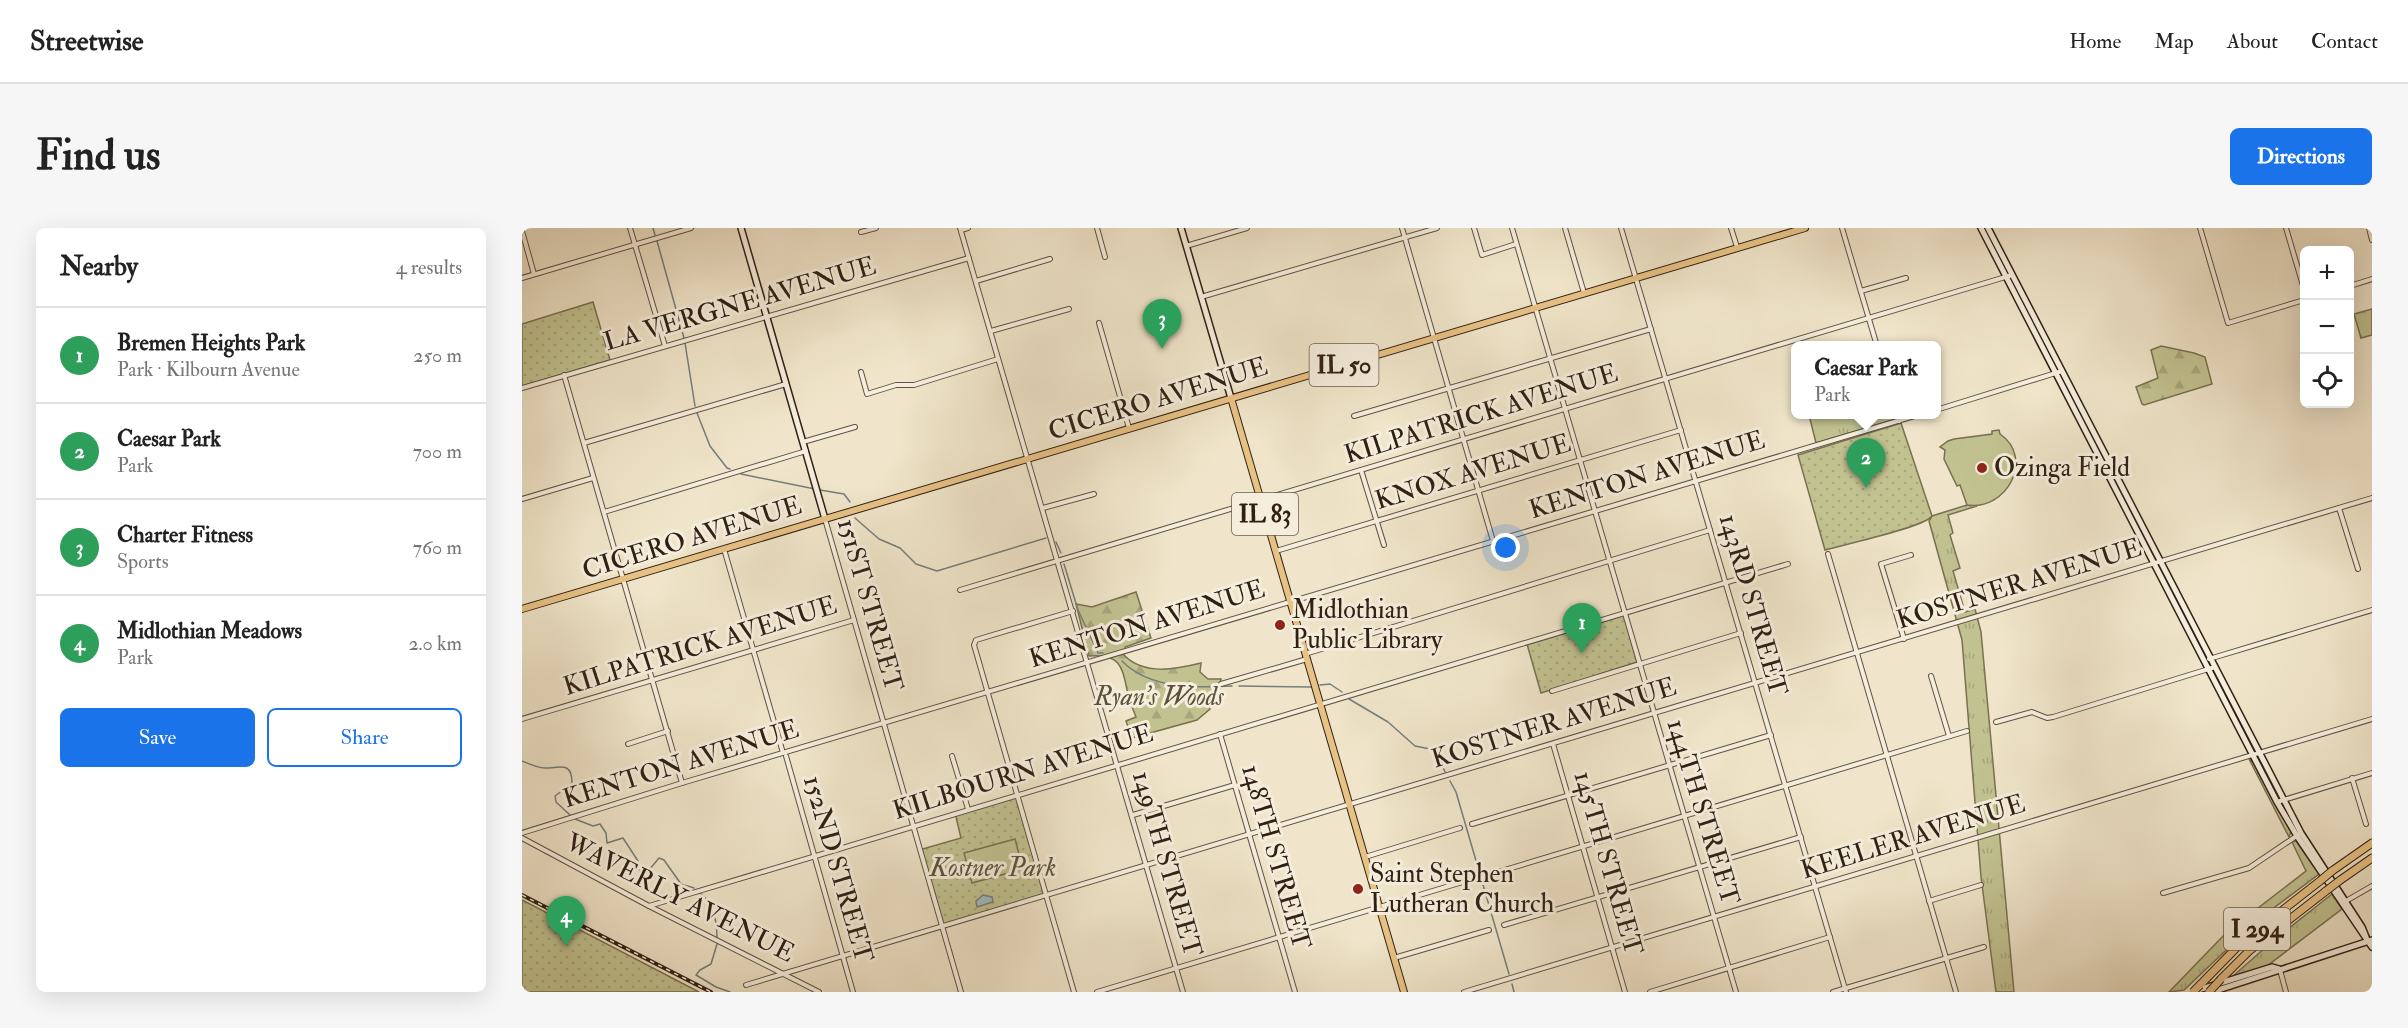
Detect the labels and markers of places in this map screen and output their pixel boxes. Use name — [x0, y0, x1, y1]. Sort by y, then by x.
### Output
pin: 3 — [1142, 300, 1182, 349]
pin: 2 — [1846, 438, 1886, 488]
place label: Ozinga Field — [1994, 452, 2130, 484]
marker: Ozinga Field — [1975, 461, 1989, 475]
place label: Midlothian Public Library — [1292, 594, 1443, 656]
pin: 1 — [1562, 604, 1602, 653]
marker: Midlothian Public Library — [1273, 618, 1287, 632]
place label: Saint Stephen Lutheran Church — [1370, 858, 1554, 920]
marker: Saint Stephen Lutheran Church — [1351, 882, 1365, 896]
pin: 4 — [546, 896, 585, 946]

